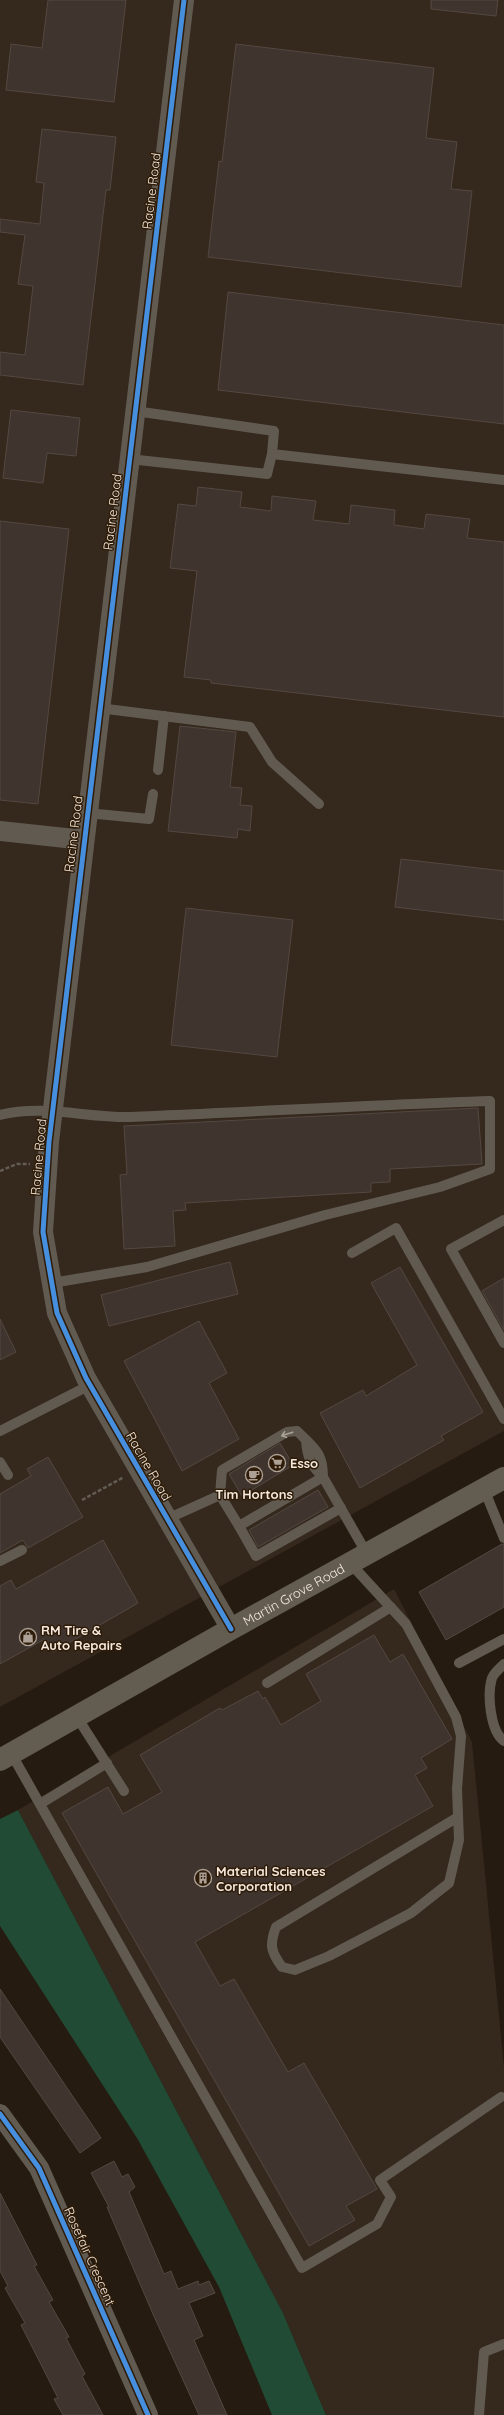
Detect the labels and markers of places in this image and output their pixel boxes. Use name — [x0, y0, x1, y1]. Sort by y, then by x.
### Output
supermarket icon: Esso — [267, 1453, 287, 1473]
place label: Esso — [290, 1455, 318, 1471]
cafe icon: Tim Hortons — [244, 1465, 264, 1485]
place label: Tim Hortons — [215, 1486, 293, 1502]
place label: RM Tire & Auto Repairs — [41, 1622, 122, 1653]
shop icon: RM Tire & Auto Repairs — [18, 1627, 38, 1647]
place label: Material Sciences Corporation — [216, 1863, 325, 1894]
building icon: Material Sciences Corporation — [193, 1868, 213, 1888]

